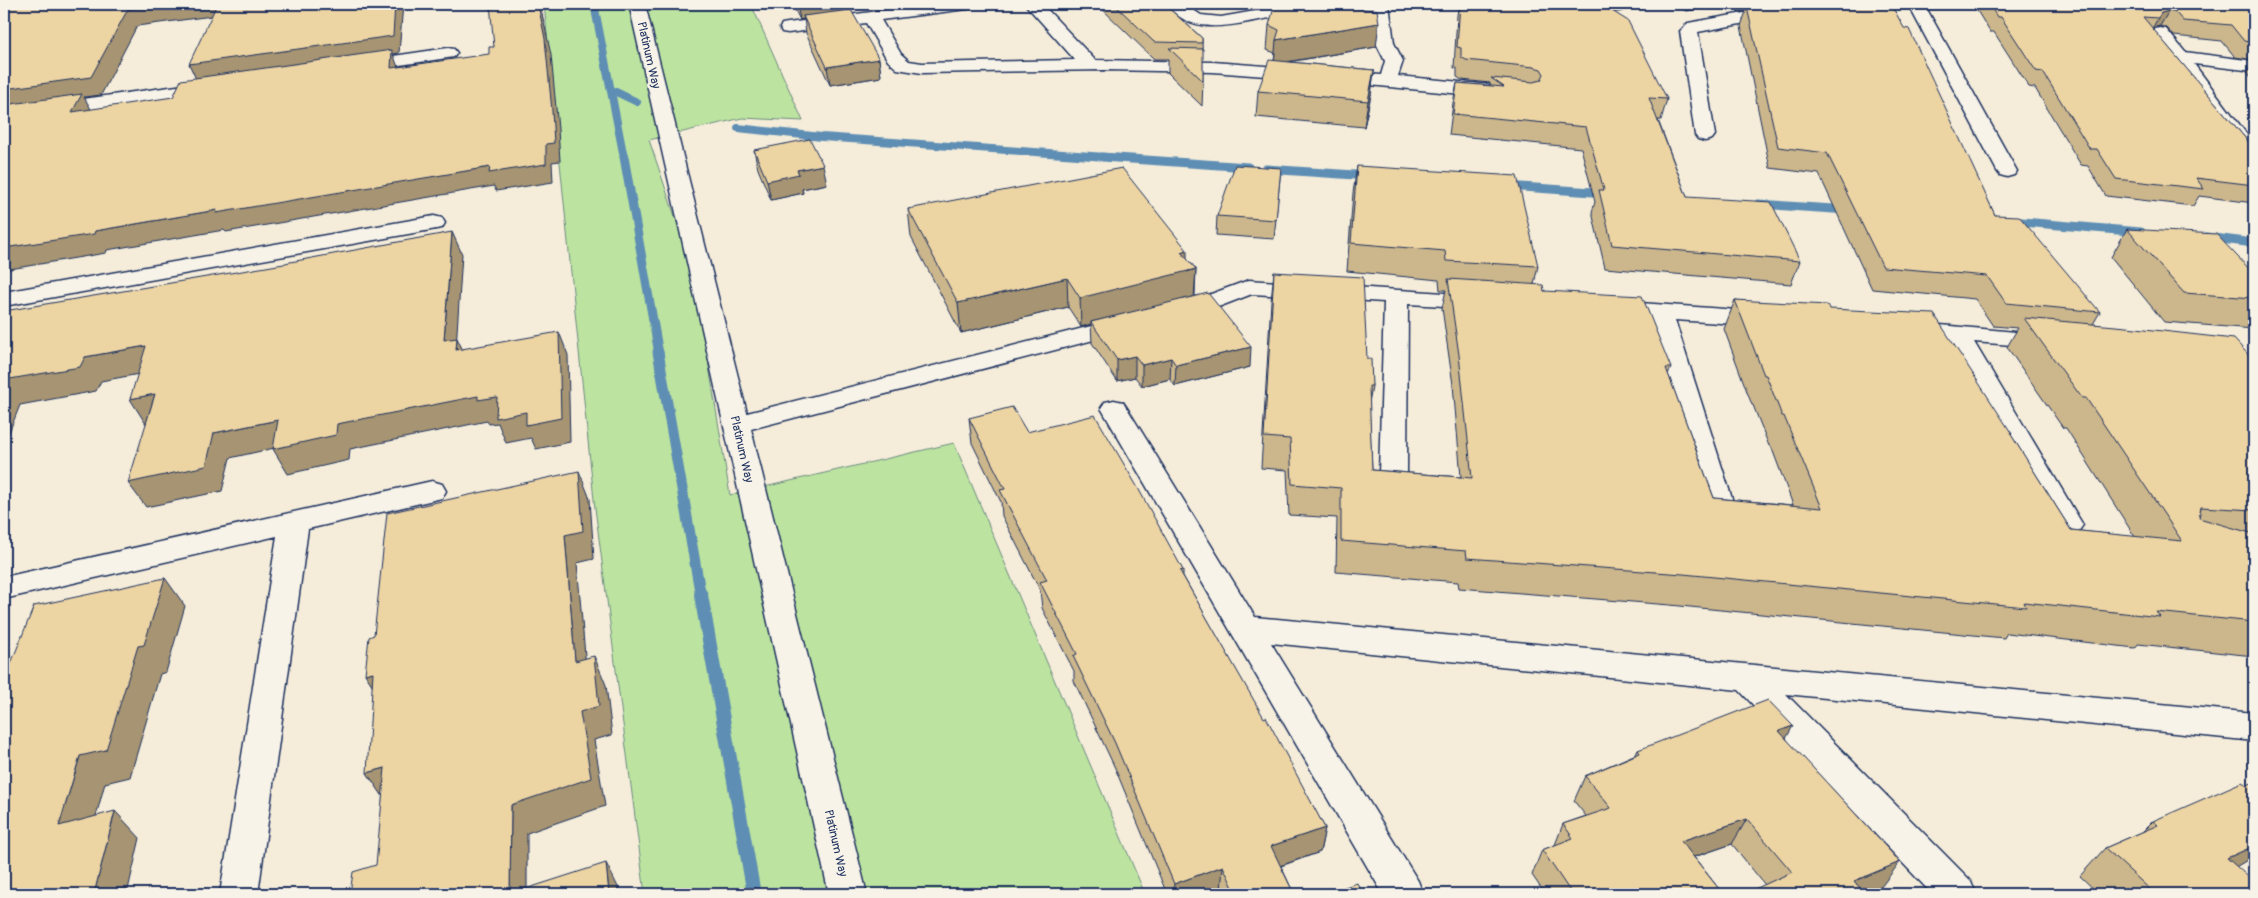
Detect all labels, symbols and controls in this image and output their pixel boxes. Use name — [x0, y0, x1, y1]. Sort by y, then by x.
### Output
street label: Platinum Way — [634, 20, 663, 90]
street label: Platinum Way — [727, 414, 756, 484]
street label: Platinum Way — [821, 808, 850, 878]

